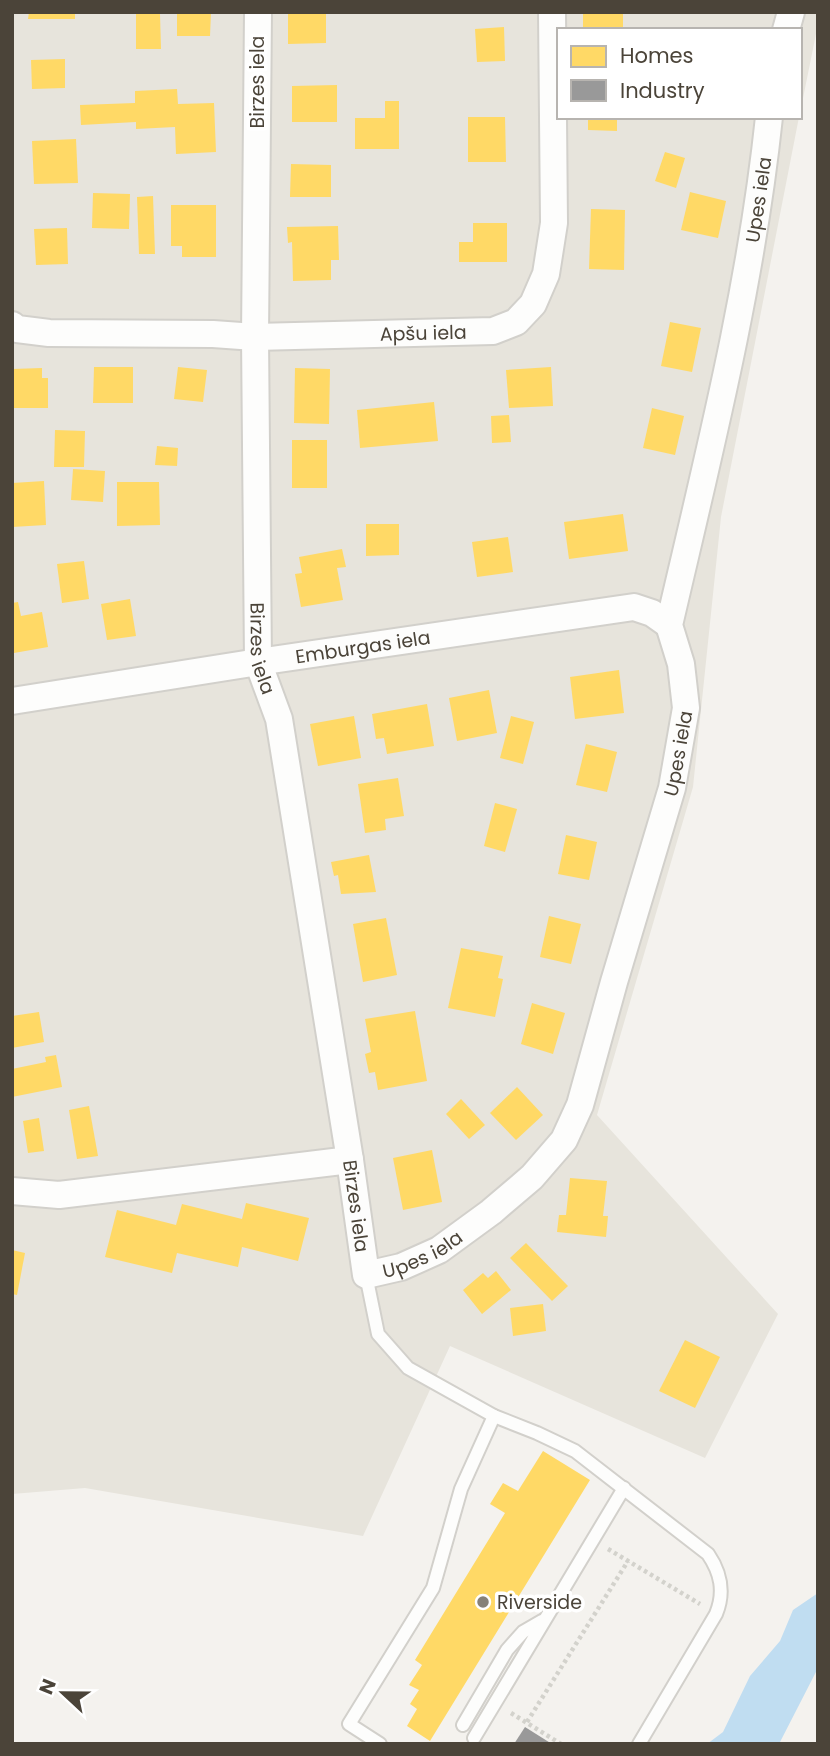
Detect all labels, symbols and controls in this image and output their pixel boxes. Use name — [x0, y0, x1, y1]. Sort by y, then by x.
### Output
legend — [557, 28, 802, 119]
street label: Birzes iela — [244, 36, 271, 128]
text: Homes — [620, 41, 694, 70]
text: Industry — [620, 76, 705, 105]
street label: Upes iela — [739, 155, 778, 245]
street label: Apšu iela — [379, 319, 467, 348]
street label: Birzes iela — [243, 602, 282, 698]
street label: Emburgas iela — [294, 624, 432, 670]
street label: Upes iela — [657, 709, 699, 800]
street label: Birzes iela — [336, 1158, 376, 1254]
street label: Upes iela — [380, 1224, 468, 1285]
place label: Riverside — [497, 1589, 582, 1616]
marker: Riverside — [475, 1594, 491, 1610]
north arrow — [28, 1658, 98, 1728]
text: N — [33, 1675, 63, 1699]

